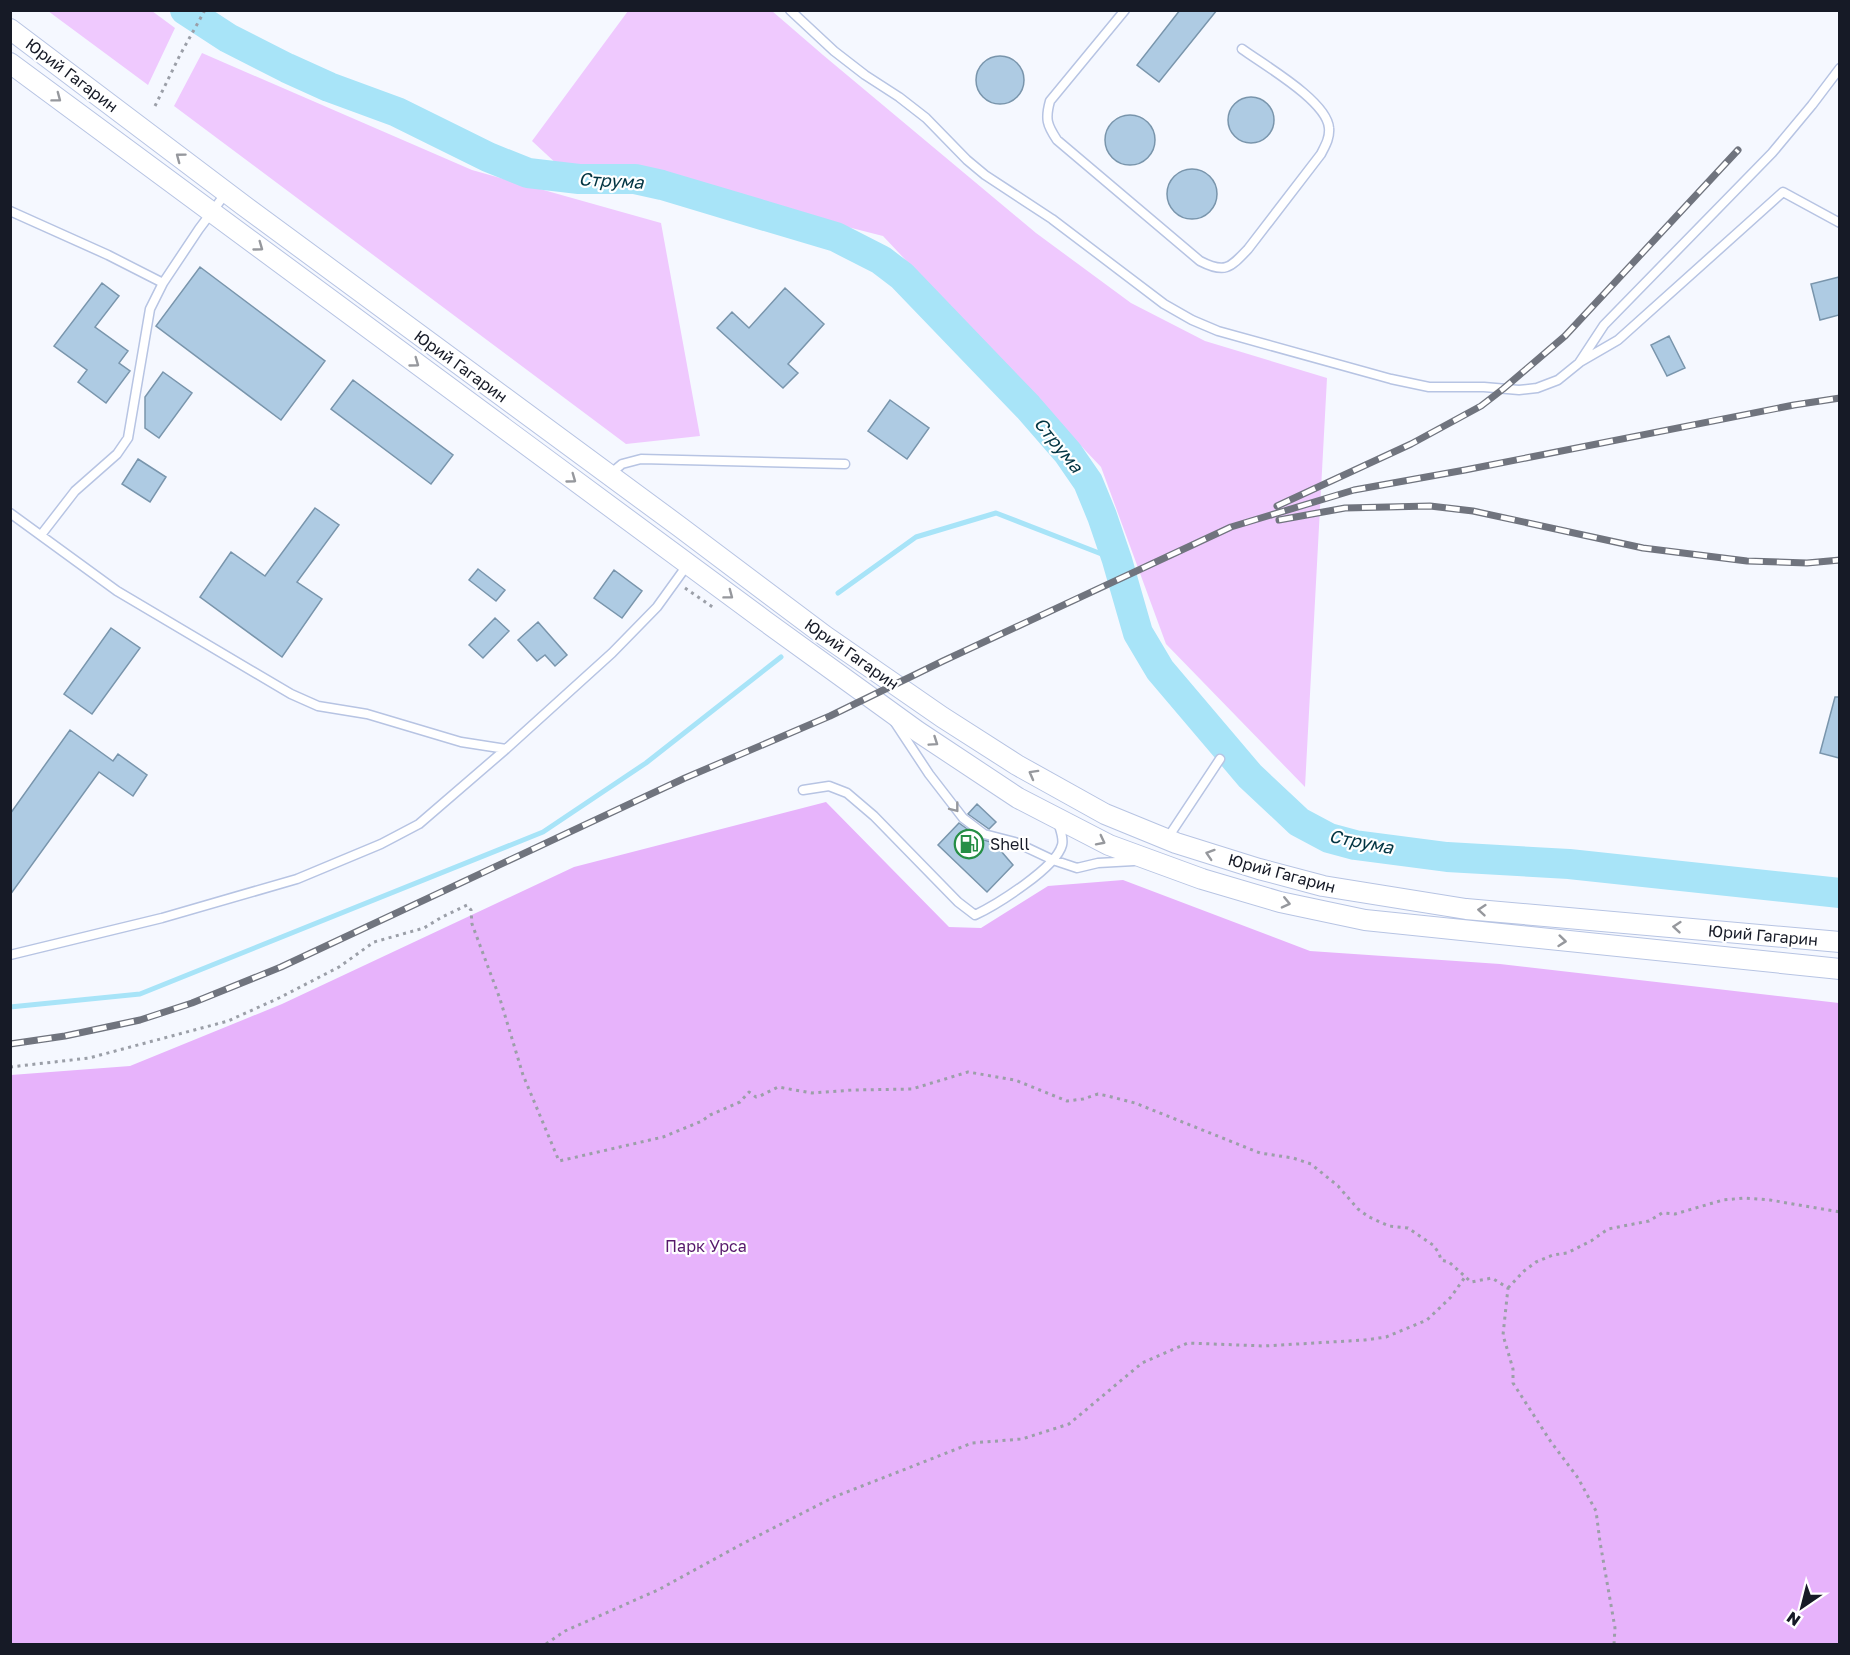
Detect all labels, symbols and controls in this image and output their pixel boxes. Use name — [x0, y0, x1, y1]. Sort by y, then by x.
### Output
street label: Юрий Гагарин — [22, 34, 122, 116]
one-way arrow — [51, 91, 62, 102]
one-way arrow — [175, 153, 186, 164]
water label: Струма — [578, 167, 645, 193]
one-way arrow — [252, 240, 263, 251]
street label: Юрий Гагарин — [410, 325, 512, 407]
one-way arrow — [409, 356, 420, 367]
water label: Струма — [1030, 412, 1088, 477]
one-way arrow — [566, 471, 577, 482]
one-way arrow — [723, 587, 734, 598]
street label: Юрий Гагарин — [801, 614, 903, 694]
one-way arrow — [927, 735, 938, 746]
one-way arrow — [1028, 770, 1039, 781]
one-way arrow — [948, 801, 959, 812]
water label: Струма — [1327, 824, 1396, 858]
fuel station icon: Shell — [953, 828, 985, 860]
place label: Shell — [990, 834, 1030, 854]
one-way arrow — [1095, 834, 1106, 845]
one-way arrow — [1205, 848, 1216, 861]
street label: Юрий Гагарин — [1226, 849, 1338, 897]
one-way arrow — [1281, 896, 1291, 909]
one-way arrow — [1478, 904, 1487, 917]
street label: Юрий Гагарин — [1707, 920, 1819, 950]
one-way arrow — [1672, 921, 1681, 934]
one-way arrow — [1557, 934, 1567, 947]
park label: Парк Урса — [665, 1236, 747, 1256]
north arrow — [1772, 1577, 1832, 1637]
text: N — [1783, 1608, 1804, 1631]

